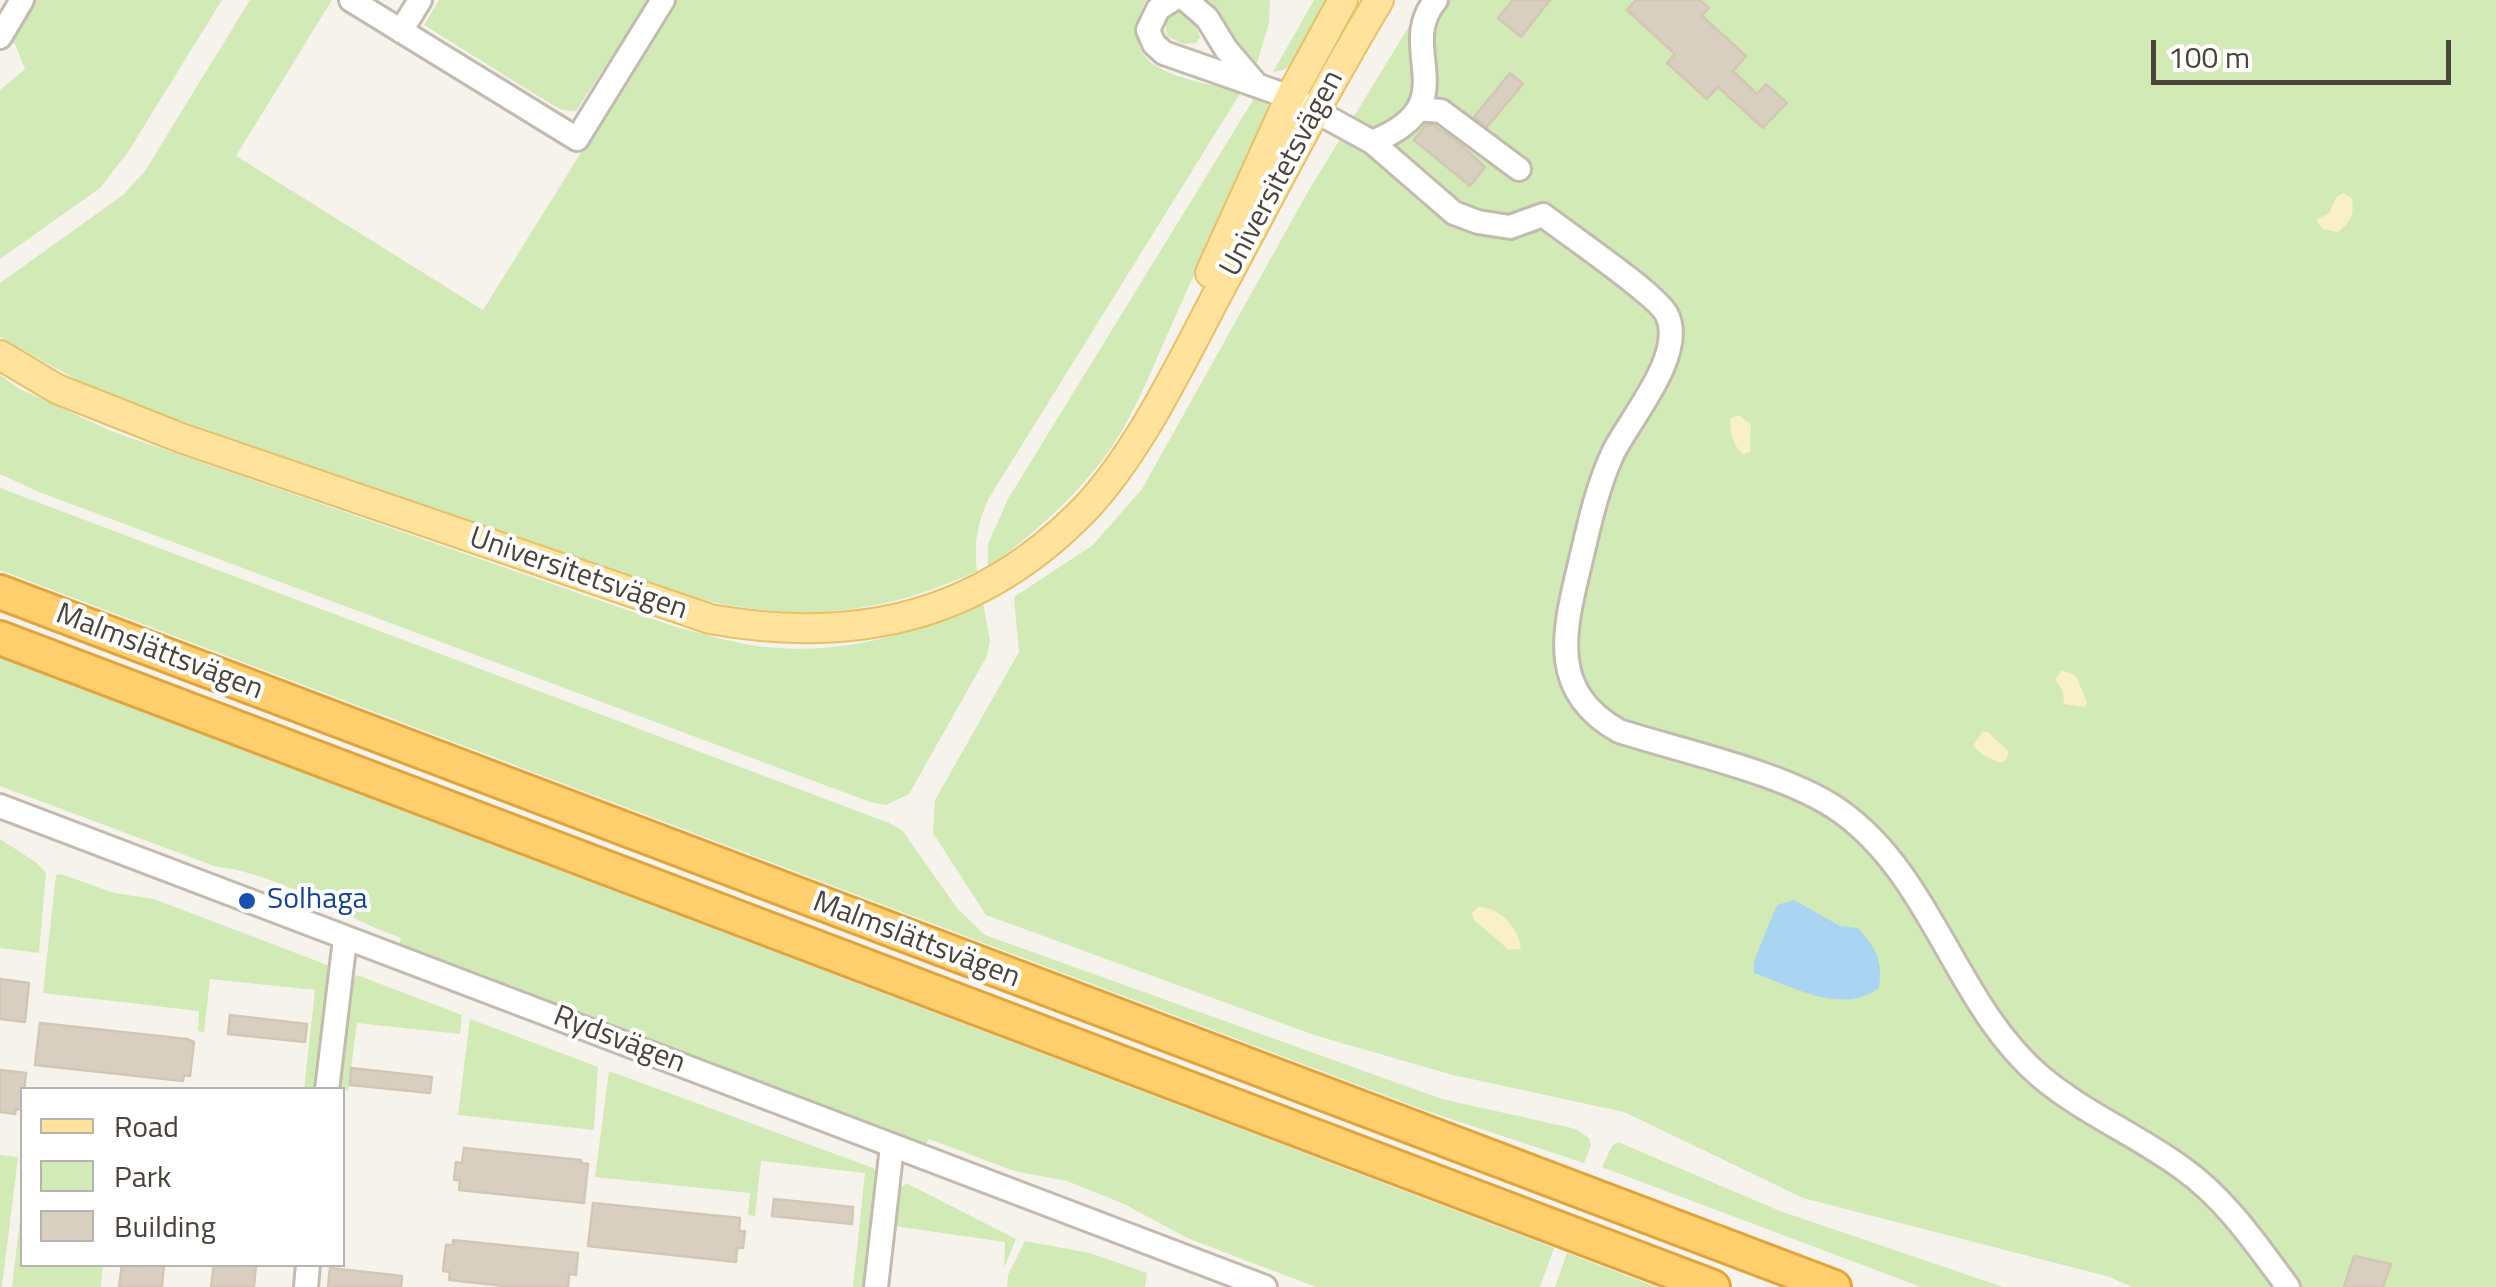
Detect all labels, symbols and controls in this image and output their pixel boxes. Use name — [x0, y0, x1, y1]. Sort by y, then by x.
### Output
scale bar — [2156, 20, 2456, 82]
text: 100 m — [2168, 34, 2250, 80]
street label: Universitetsvägen — [1214, 65, 1352, 283]
street label: Universitetsvägen — [464, 521, 692, 629]
street label: Malmslättsvägen — [50, 597, 268, 709]
place label: Solhaga — [267, 883, 368, 919]
street label: Malmslättsvägen — [807, 885, 1025, 997]
marker: Solhaga — [236, 890, 258, 912]
street label: Rydsvägen — [548, 999, 690, 1083]
legend — [20, 1087, 345, 1267]
text: Road — [114, 1103, 179, 1149]
text: Park — [114, 1153, 171, 1199]
text: Building — [114, 1203, 216, 1249]

